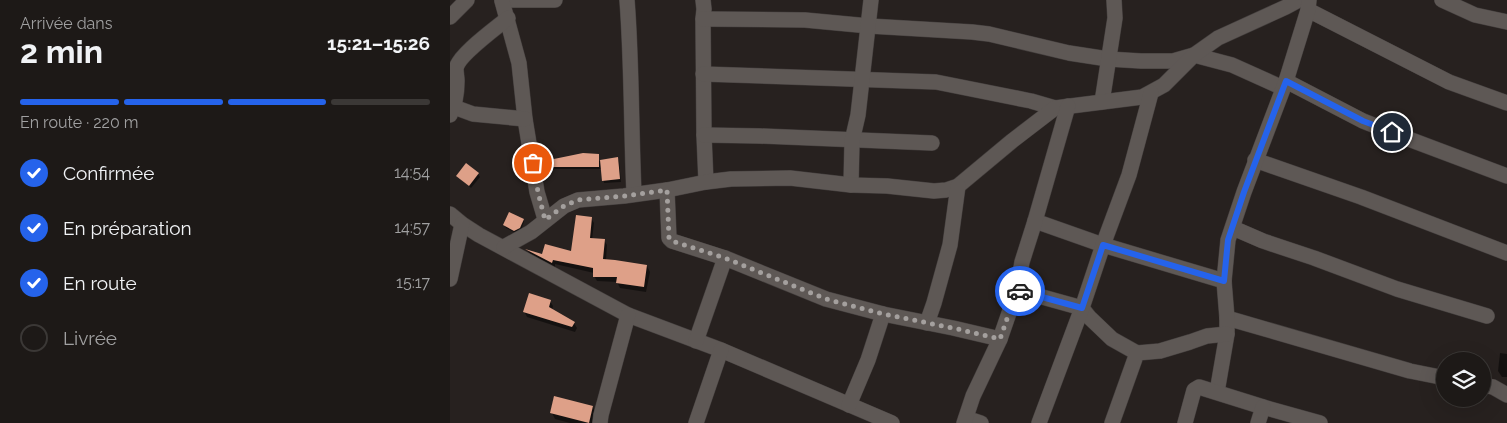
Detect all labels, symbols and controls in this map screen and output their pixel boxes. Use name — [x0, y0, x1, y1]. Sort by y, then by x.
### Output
text: Arrivée dans — [20, 14, 112, 33]
text: 15:21–15:26 — [327, 32, 430, 54]
text: 2 min — [20, 33, 103, 70]
pin — [1371, 111, 1413, 153]
text: En route · 220 m — [20, 113, 139, 132]
icon: home — [1378, 118, 1406, 146]
pin — [512, 142, 554, 184]
icon: bag — [519, 149, 547, 177]
icon: check — [20, 159, 48, 187]
text: Confirmée — [63, 162, 154, 184]
text: 14:54 — [394, 163, 430, 182]
icon: check — [20, 214, 48, 242]
text: En préparation — [63, 217, 192, 239]
text: 14:57 — [394, 218, 430, 237]
courier — [995, 266, 1045, 316]
icon: check — [20, 269, 48, 297]
text: En route — [63, 272, 137, 294]
text: 15:17 — [396, 273, 430, 292]
icon: car — [1006, 277, 1034, 305]
text: Livrée — [63, 327, 117, 349]
map controls — [1436, 352, 1491, 407]
button: layers — [1436, 352, 1491, 407]

